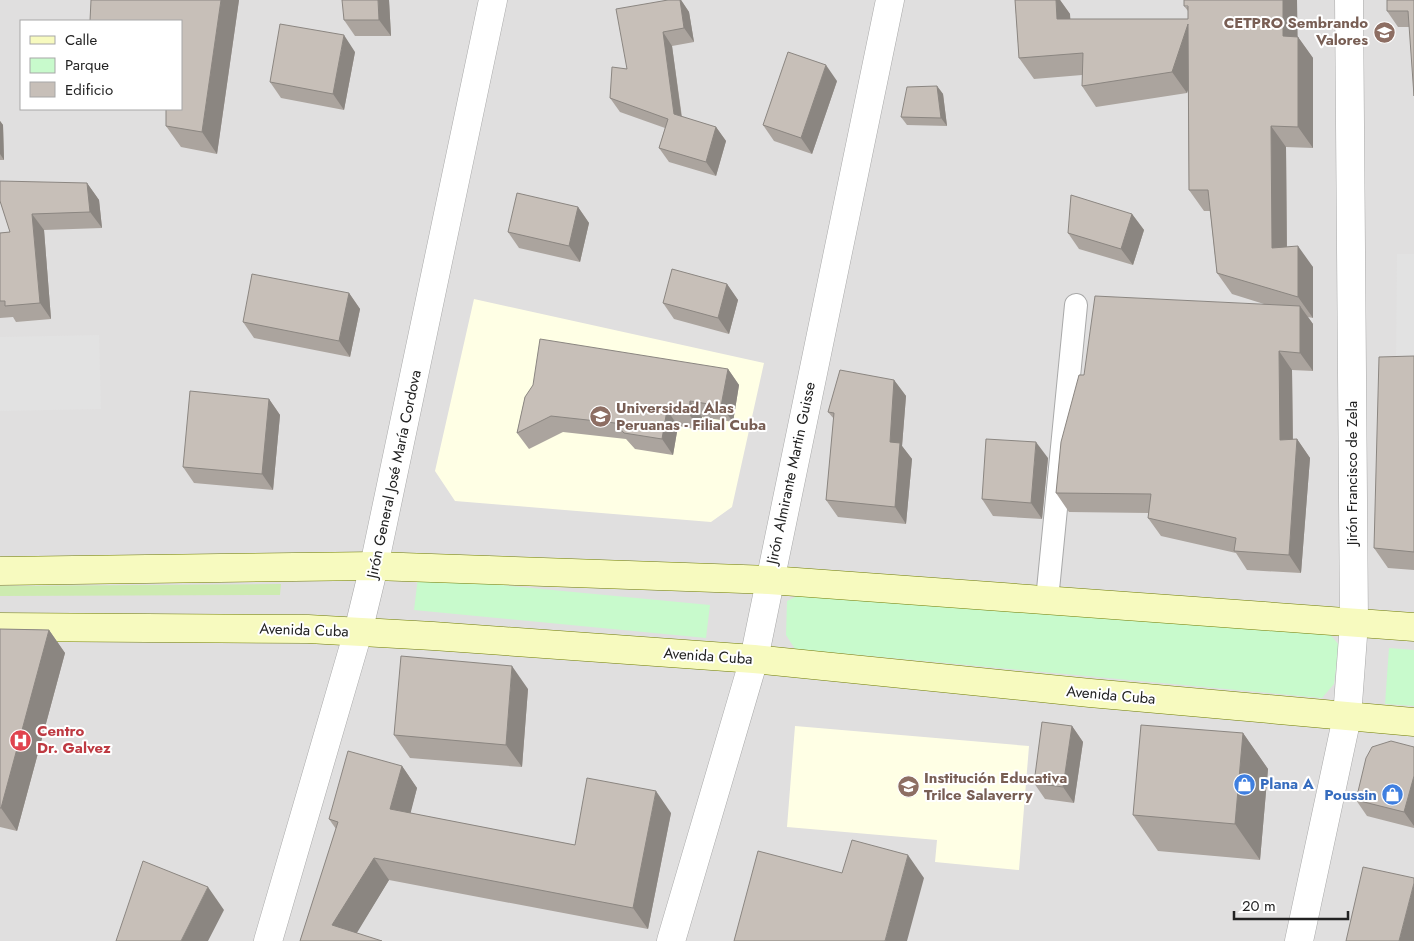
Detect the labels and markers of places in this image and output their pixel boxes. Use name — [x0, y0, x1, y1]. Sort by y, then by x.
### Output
place label: CETPRO Sembrando Valores — [1224, 12, 1368, 51]
school or university icon: CETPRO Sembrando Valores — [1372, 20, 1396, 44]
place label: Universidad Alas Peruanas - Filial Cuba — [616, 397, 766, 436]
school or university icon: Universidad Alas Peruanas - Filial Cuba — [588, 405, 612, 429]
place label: Centro Dr. Galvez — [37, 720, 111, 759]
hospital icon: Centro Dr. Galvez — [9, 728, 33, 752]
place label: Institución Educativa Trilce Salaverry — [924, 767, 1067, 806]
shop icon: Plana A — [1232, 772, 1256, 796]
place label: Plana A — [1260, 773, 1315, 795]
school or university icon: Institución Educativa Trilce Salaverry — [896, 775, 920, 799]
shop icon: Poussin — [1381, 783, 1405, 807]
place label: Poussin — [1324, 784, 1377, 806]

